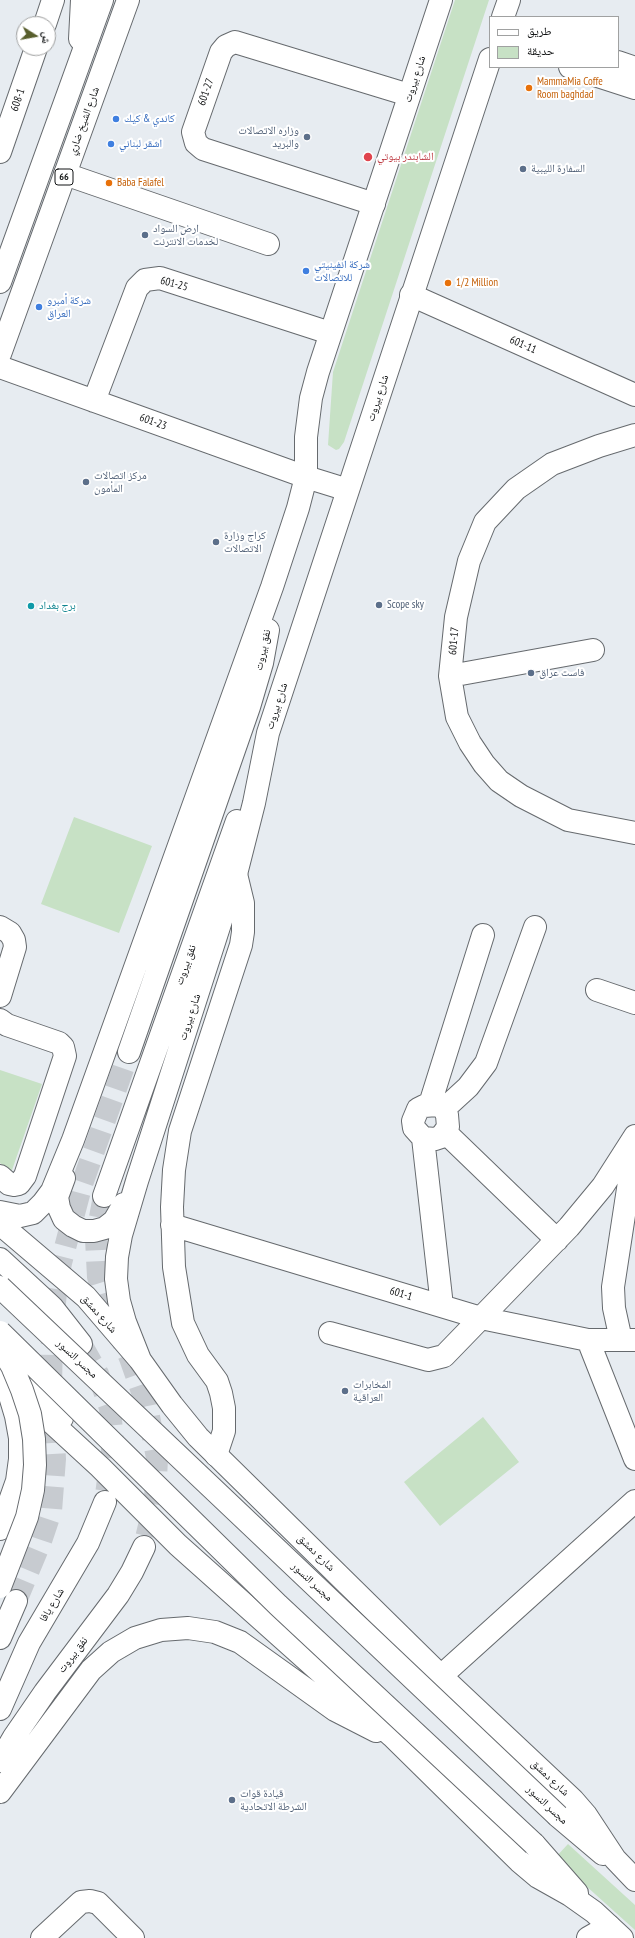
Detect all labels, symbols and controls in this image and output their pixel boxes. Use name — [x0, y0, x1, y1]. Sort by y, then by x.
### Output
north arrow — [16, 16, 56, 56]
legend — [489, 16, 619, 68]
text: طريق — [527, 23, 552, 38]
text: ش — [39, 31, 55, 45]
text: حديقة — [527, 43, 555, 58]
street label: شارع بيروت — [401, 54, 429, 104]
place label: MammaMia Coffe Room baghdad — [537, 75, 603, 101]
street label: 601-27 — [195, 77, 217, 107]
marker: MammaMia Coffe Room baghdad — [524, 83, 534, 93]
street label: شارع الشيخ ضاري — [66, 85, 102, 157]
street label: 608-1 — [8, 87, 28, 113]
place label: كاندي & كيك — [124, 112, 175, 126]
marker: كاندي & كيك — [111, 114, 121, 124]
place label: وزاره الاتصالات والبريد — [238, 124, 299, 150]
marker: وزاره الاتصالات والبريد — [302, 132, 312, 142]
place label: اشقر لبناني — [119, 137, 162, 151]
marker: اشقر لبناني — [106, 139, 116, 149]
place label: الشابندر بيوتي — [377, 150, 434, 164]
marker: الشابندر بيوتي — [362, 151, 374, 163]
place label: السفارة الليبية — [531, 162, 585, 176]
marker: السفارة الليبية — [518, 164, 528, 174]
road number: 66 — [55, 169, 73, 185]
place label: Baba Falafel — [117, 176, 164, 190]
marker: Baba Falafel — [104, 178, 114, 188]
place label: ارض السواد لخدمات الانترنت — [153, 222, 218, 248]
marker: ارض السواد لخدمات الانترنت — [140, 230, 150, 240]
place label: شركة انفينيتي للاتصالات — [314, 258, 370, 284]
marker: شركة انفينيتي للاتصالات — [301, 266, 311, 276]
street label: 601-25 — [159, 274, 189, 294]
place label: 1/2 Million — [456, 276, 498, 290]
marker: 1/2 Million — [443, 278, 453, 288]
place label: شركة أمبرو العراق — [47, 294, 91, 320]
marker: شركة أمبرو العراق — [34, 302, 44, 312]
street label: 601-11 — [508, 333, 538, 357]
street label: شارع بيروت — [364, 373, 392, 423]
street label: 601-23 — [138, 411, 168, 433]
place label: مركز اتصالات المأمون — [94, 469, 147, 495]
marker: مركز اتصالات المأمون — [81, 477, 91, 487]
place label: كراج وزارة الاتصالات — [224, 529, 266, 555]
marker: كراج وزارة الاتصالات — [211, 537, 221, 547]
place label: Scope sky — [387, 598, 424, 612]
place label: برج بغداد — [39, 599, 76, 613]
marker: Scope sky — [374, 600, 384, 610]
marker: برج بغداد — [26, 601, 36, 611]
street label: 601-17 — [446, 627, 462, 655]
street label: نفق بيروت — [252, 628, 274, 672]
place label: فاست عراق — [539, 666, 585, 680]
marker: فاست عراق — [526, 668, 536, 678]
street label: شارع بيروت — [263, 681, 291, 731]
street label: نفق بيروت — [173, 943, 199, 987]
street label: شارع بيروت — [176, 992, 204, 1042]
street label: 601-1 — [388, 1284, 414, 1304]
street label: شارع دمشق — [78, 1292, 120, 1336]
street label: مجسر النسور — [54, 1337, 100, 1381]
place label: المخابرات العراقية — [353, 1378, 391, 1404]
marker: المخابرات العراقية — [340, 1386, 350, 1396]
street label: شارع دمشق — [294, 1532, 338, 1574]
street label: مجسر النسور — [289, 1560, 335, 1604]
street label: شارع يافا — [37, 1586, 67, 1624]
street label: نفق بيروت — [55, 1634, 91, 1676]
street label: شارع دمشق — [528, 1757, 572, 1799]
street label: مجسر النسور — [524, 1783, 570, 1827]
place label: قيادة قوات الشرطة الاتحادية — [240, 1787, 307, 1813]
marker: قيادة قوات الشرطة الاتحادية — [227, 1795, 237, 1805]

